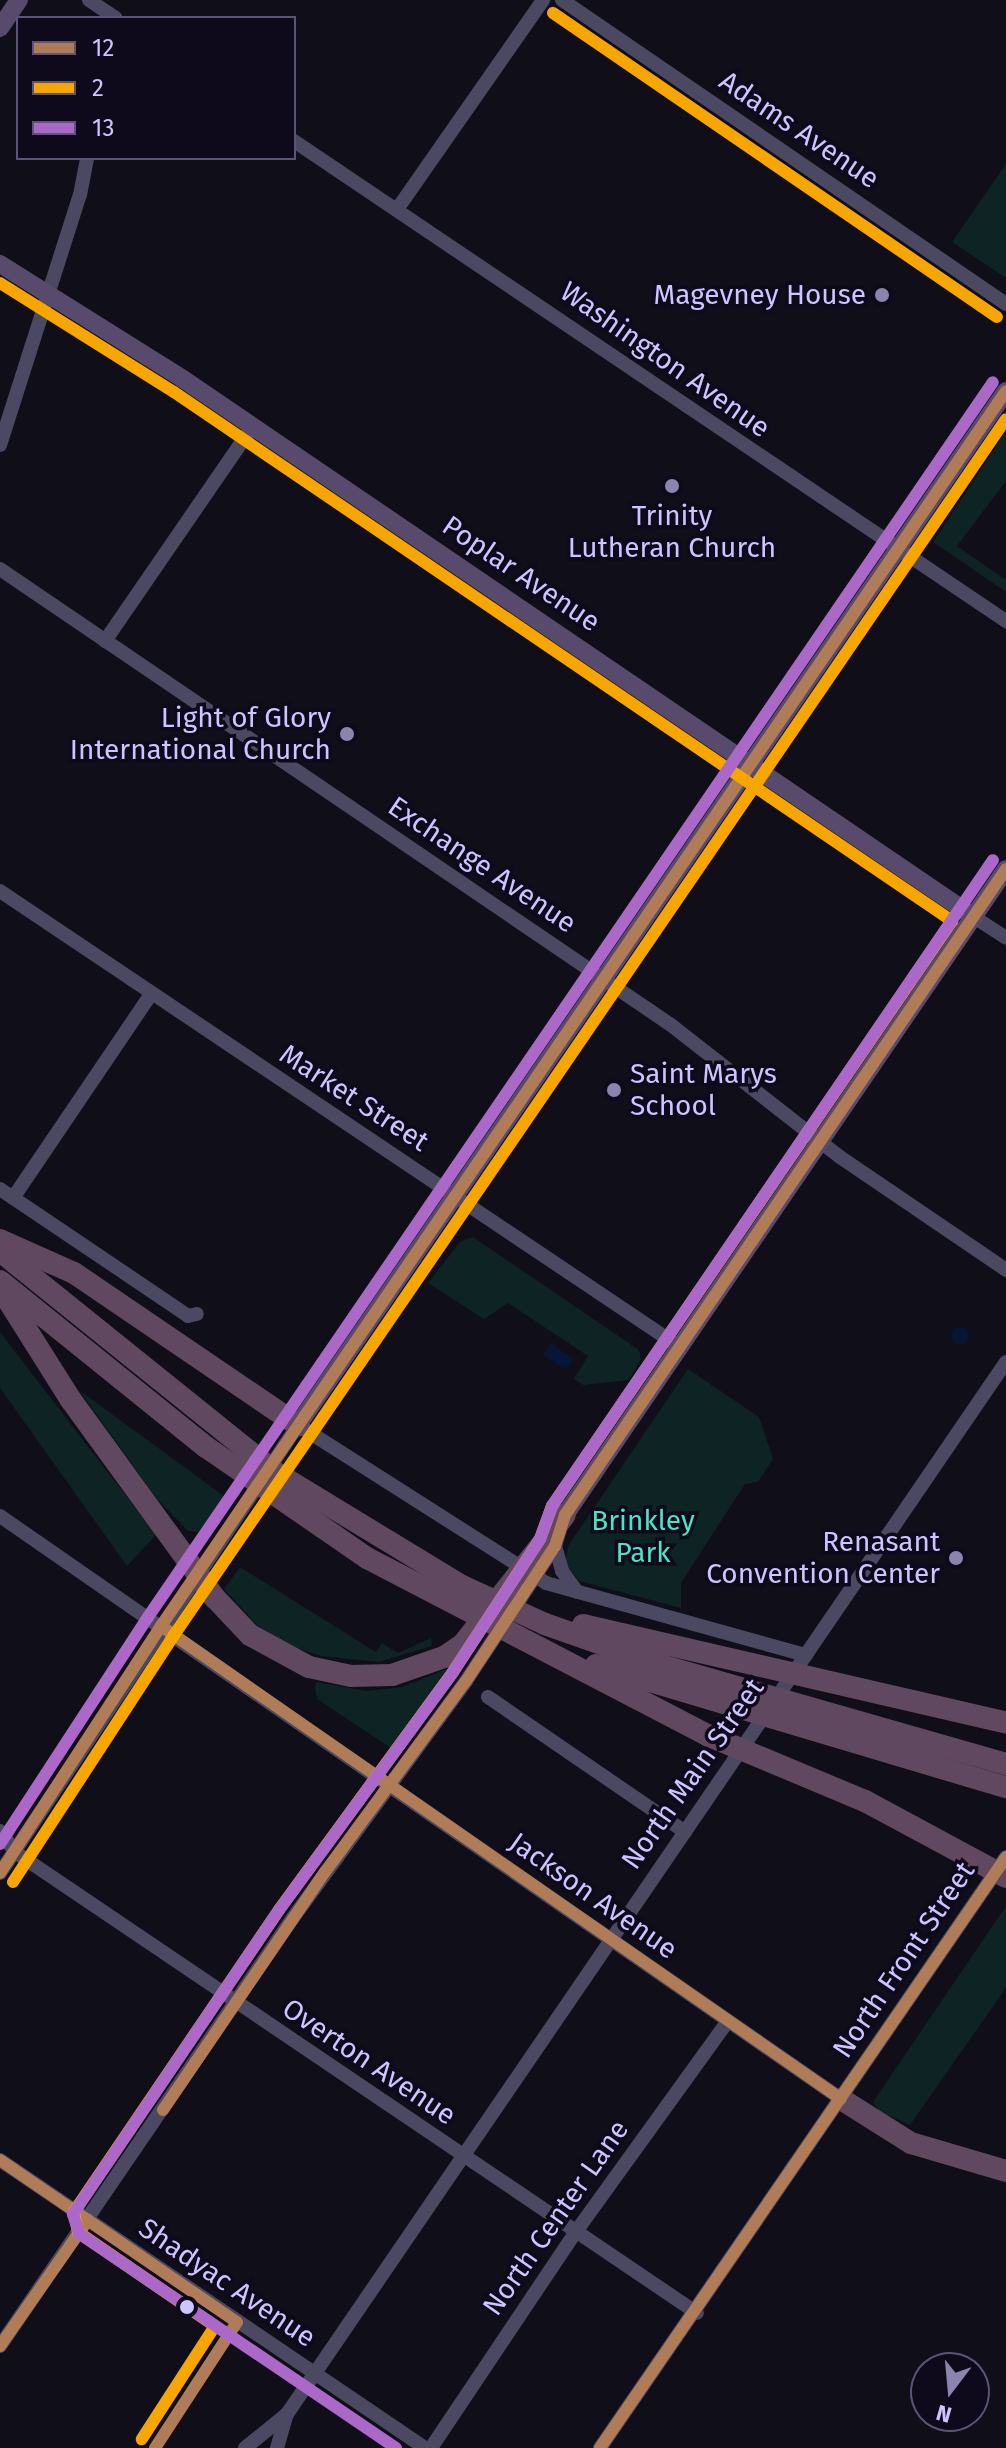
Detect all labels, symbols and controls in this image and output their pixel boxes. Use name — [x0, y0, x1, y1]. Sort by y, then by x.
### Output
legend — [16, 16, 296, 160]
text: 12 — [92, 34, 114, 62]
street label: Adams Avenue — [713, 64, 885, 196]
text: 2 — [92, 74, 104, 102]
text: 13 — [92, 114, 114, 142]
street label: Washington Avenue — [554, 275, 776, 445]
place label: Magevney House — [653, 278, 866, 312]
marker: Magevney House — [873, 286, 891, 304]
marker: Trinity Lutheran Church — [663, 477, 681, 495]
place label: Trinity Lutheran Church — [568, 499, 776, 565]
street label: Poplar Avenue — [436, 509, 606, 639]
place label: Light of Glory International Church — [70, 701, 331, 767]
marker: Light of Glory International Church — [338, 725, 356, 743]
street label: Exchange Avenue — [382, 790, 582, 940]
street label: Market Street — [273, 1037, 435, 1159]
place label: Saint Marys School — [630, 1057, 777, 1123]
marker: Saint Marys School — [605, 1081, 623, 1099]
park label: Brinkley Park — [591, 1504, 695, 1570]
place label: Renasant Convention Center — [706, 1525, 940, 1591]
marker: Renasant Convention Center — [947, 1549, 965, 1567]
street label: North Main Street — [615, 1672, 771, 1876]
street label: Jackson Avenue — [502, 1826, 684, 1966]
street label: North Front Street — [826, 1856, 982, 2064]
street label: Overton Avenue — [276, 1992, 462, 2132]
street label: North Center Lane — [476, 2114, 636, 2322]
street label: Shadyac Avenue — [132, 2211, 322, 2355]
unlabelled marker — [179, 2299, 195, 2315]
north arrow — [910, 2352, 990, 2432]
text: N — [933, 2399, 955, 2429]

